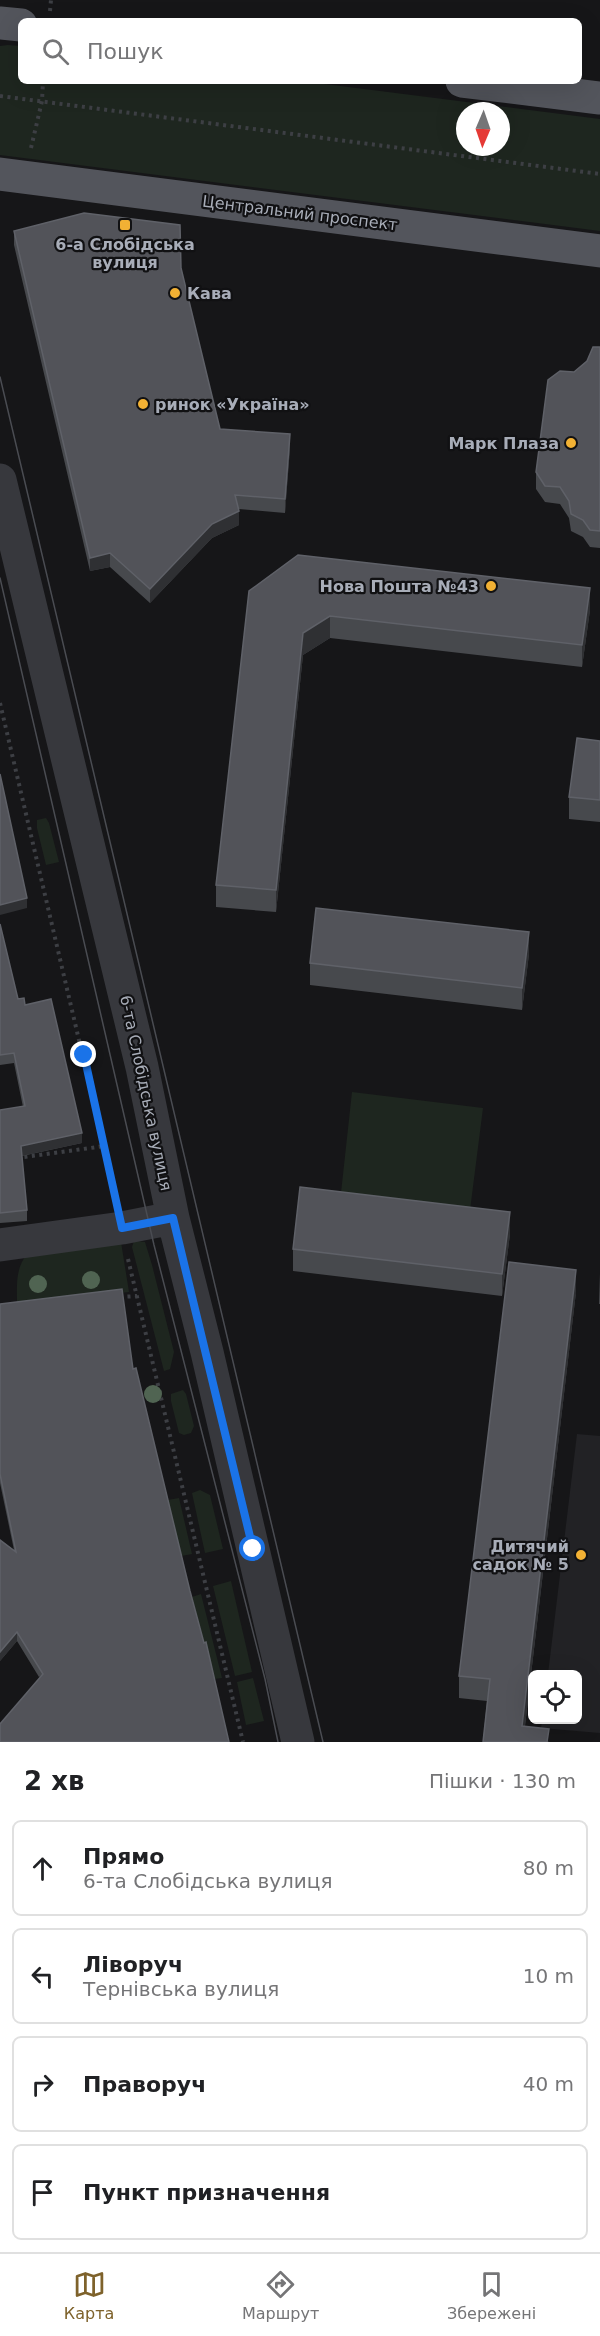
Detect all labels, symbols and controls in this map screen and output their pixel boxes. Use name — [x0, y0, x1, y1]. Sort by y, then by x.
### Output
search box — [18, 18, 582, 84]
icon: search — [39, 35, 72, 68]
text: Пошук — [87, 39, 163, 64]
north arrow — [456, 102, 510, 156]
street label: Центральний проспект — [201, 192, 399, 234]
marker: 6-а Слобідська вулиця — [118, 218, 132, 232]
place label: 6-а Слобідська вулиця — [55, 235, 195, 272]
place label: Кава — [187, 284, 232, 303]
marker: Кава — [168, 286, 182, 300]
place label: ринок «Україна» — [155, 395, 310, 414]
marker: ринок «Україна» — [136, 397, 150, 411]
place label: Марк Плаза — [448, 434, 559, 453]
marker: Марк Плаза — [564, 436, 578, 450]
place label: Нова Пошта №43 — [320, 577, 479, 596]
marker: Нова Пошта №43 — [484, 579, 498, 593]
street label: 6-та Слобідська вулиця — [116, 993, 176, 1193]
route end — [70, 1041, 96, 1067]
route start — [239, 1535, 265, 1561]
place label: Дитячий садок № 5 — [472, 1537, 569, 1574]
marker: Дитячий садок № 5 — [574, 1548, 588, 1562]
map controls — [528, 1670, 582, 1724]
button: locate — [528, 1670, 582, 1724]
text: 2 хв — [24, 1766, 84, 1796]
text: Пішки · 130 m — [429, 1769, 576, 1793]
text: Прямо — [83, 1844, 164, 1869]
icon: ahead — [26, 1852, 59, 1885]
text: 80 m — [523, 1856, 574, 1880]
text: 6-та Слобідська вулиця — [83, 1869, 332, 1893]
text: Ліворуч — [83, 1952, 183, 1977]
icon: left — [26, 1960, 59, 1993]
text: 10 m — [523, 1964, 574, 1988]
text: Тернівська вулиця — [83, 1977, 279, 2001]
icon: right — [26, 2068, 59, 2101]
text: Праворуч — [83, 2072, 206, 2097]
text: 40 m — [523, 2072, 574, 2096]
icon: arrive — [26, 2176, 59, 2209]
text: Пункт призначення — [83, 2180, 330, 2205]
tab: Карта — [64, 2268, 114, 2323]
tab: Маршрут — [242, 2268, 319, 2323]
tab: Збережені — [447, 2268, 536, 2323]

